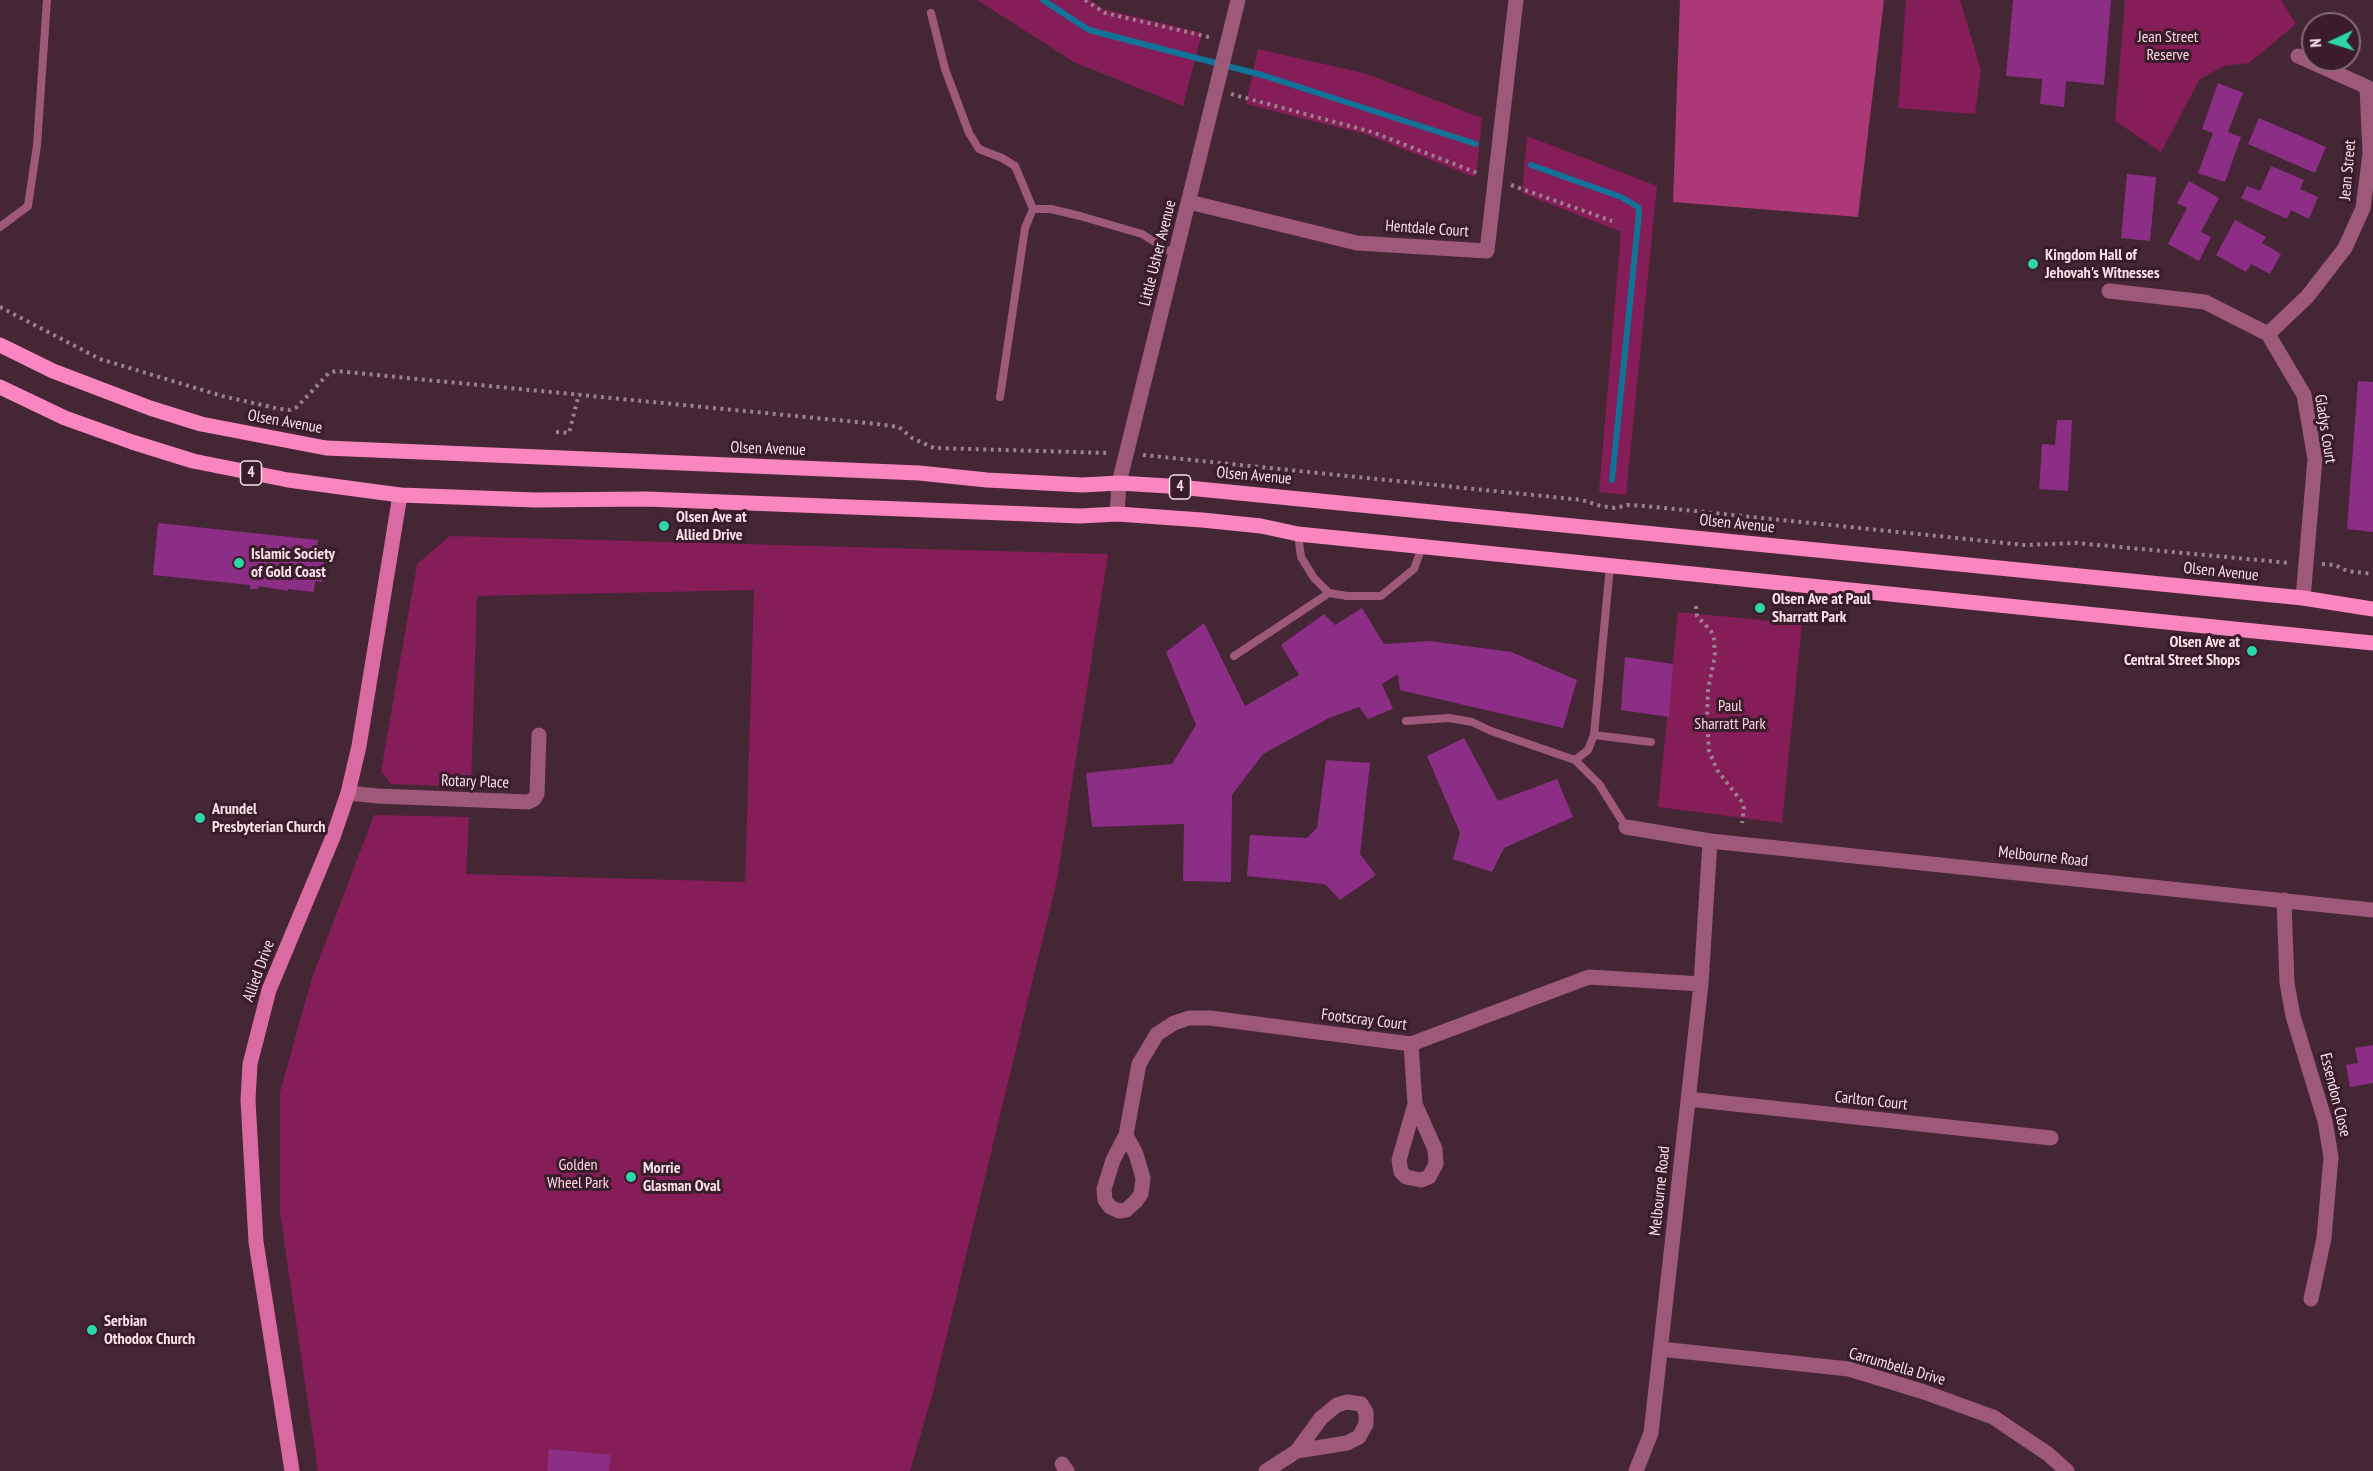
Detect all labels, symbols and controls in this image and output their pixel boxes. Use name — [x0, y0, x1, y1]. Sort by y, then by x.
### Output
north arrow — [2301, 12, 2361, 72]
park label: Jean Street Reserve — [2138, 27, 2198, 65]
text: N — [2305, 38, 2325, 48]
street label: Jean Street — [2336, 139, 2360, 201]
street label: Little Usher Avenue — [1136, 198, 1180, 308]
street label: Hentdale Court — [1385, 217, 1469, 241]
place label: Kingdom Hall of Jehovah's Witnesses — [2045, 245, 2160, 283]
marker: Kingdom Hall of Jehovah's Witnesses — [2026, 257, 2040, 271]
street label: Gladys Court — [2310, 393, 2340, 465]
street label: Olsen Avenue — [246, 406, 324, 438]
street label: Olsen Avenue — [730, 438, 806, 460]
road number: 4 — [240, 461, 262, 485]
street label: Olsen Avenue — [1216, 463, 1292, 489]
road number: 4 — [1170, 475, 1190, 499]
place label: Olsen Ave at Allied Drive — [676, 507, 747, 545]
street label: Olsen Avenue — [1698, 511, 1776, 537]
marker: Olsen Ave at Allied Drive — [657, 519, 671, 533]
place label: Islamic Society of Gold Coast — [251, 544, 335, 582]
marker: Islamic Society of Gold Coast — [232, 556, 246, 570]
street label: Olsen Avenue — [2182, 559, 2260, 585]
place label: Olsen Ave at Paul Sharratt Park — [1772, 589, 1871, 627]
marker: Olsen Ave at Paul Sharratt Park — [1753, 601, 1767, 615]
place label: Olsen Ave at Central Street Shops — [2124, 632, 2240, 670]
marker: Olsen Ave at Central Street Shops — [2245, 644, 2259, 658]
park label: Paul Sharratt Park — [1694, 696, 1766, 734]
street label: Rotary Place — [441, 771, 509, 793]
place label: Arundel Presbyterian Church — [212, 799, 325, 837]
marker: Arundel Presbyterian Church — [193, 811, 207, 825]
street label: Melbourne Road — [1997, 843, 2089, 871]
street label: Allied Drive — [239, 937, 279, 1005]
street label: Footscray Court — [1320, 1005, 1408, 1035]
street label: Essendon Close — [2315, 1051, 2355, 1139]
street label: Carlton Court — [1834, 1088, 1908, 1114]
street label: Melbourne Road — [1646, 1145, 1674, 1237]
park label: Golden Wheel Park — [547, 1155, 609, 1193]
place label: Morrie Glasman Oval — [643, 1158, 720, 1196]
marker: Morrie Glasman Oval — [624, 1170, 638, 1184]
place label: Serbian Othodox Church — [104, 1311, 195, 1349]
marker: Serbian Othodox Church — [85, 1323, 99, 1337]
street label: Carrumbella Drive — [1847, 1344, 1947, 1390]

